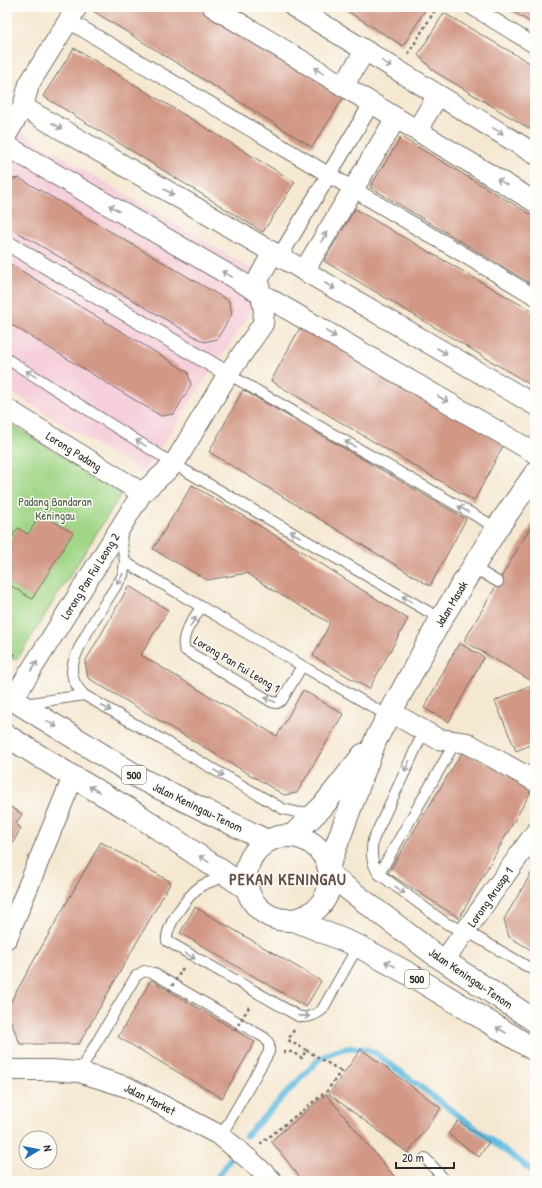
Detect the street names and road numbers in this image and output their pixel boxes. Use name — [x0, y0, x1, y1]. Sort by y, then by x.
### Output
street label: Lorong Padang — [43, 427, 105, 475]
street label: Lorong Pan Fui Leong 2 — [57, 529, 124, 622]
street label: Jalan Masak — [430, 578, 472, 630]
street label: Lorong Pan Fui Leong 1 — [191, 632, 283, 696]
road number: 500 — [122, 766, 146, 784]
street label: Jalan Keningau-Tenom — [150, 778, 246, 836]
street label: Lorong Arusap 1 — [463, 864, 517, 930]
street label: Jalan Keningau-Tenom — [425, 943, 517, 1013]
road number: 500 — [405, 970, 429, 988]
street label: Jalan Market — [121, 1079, 179, 1120]

